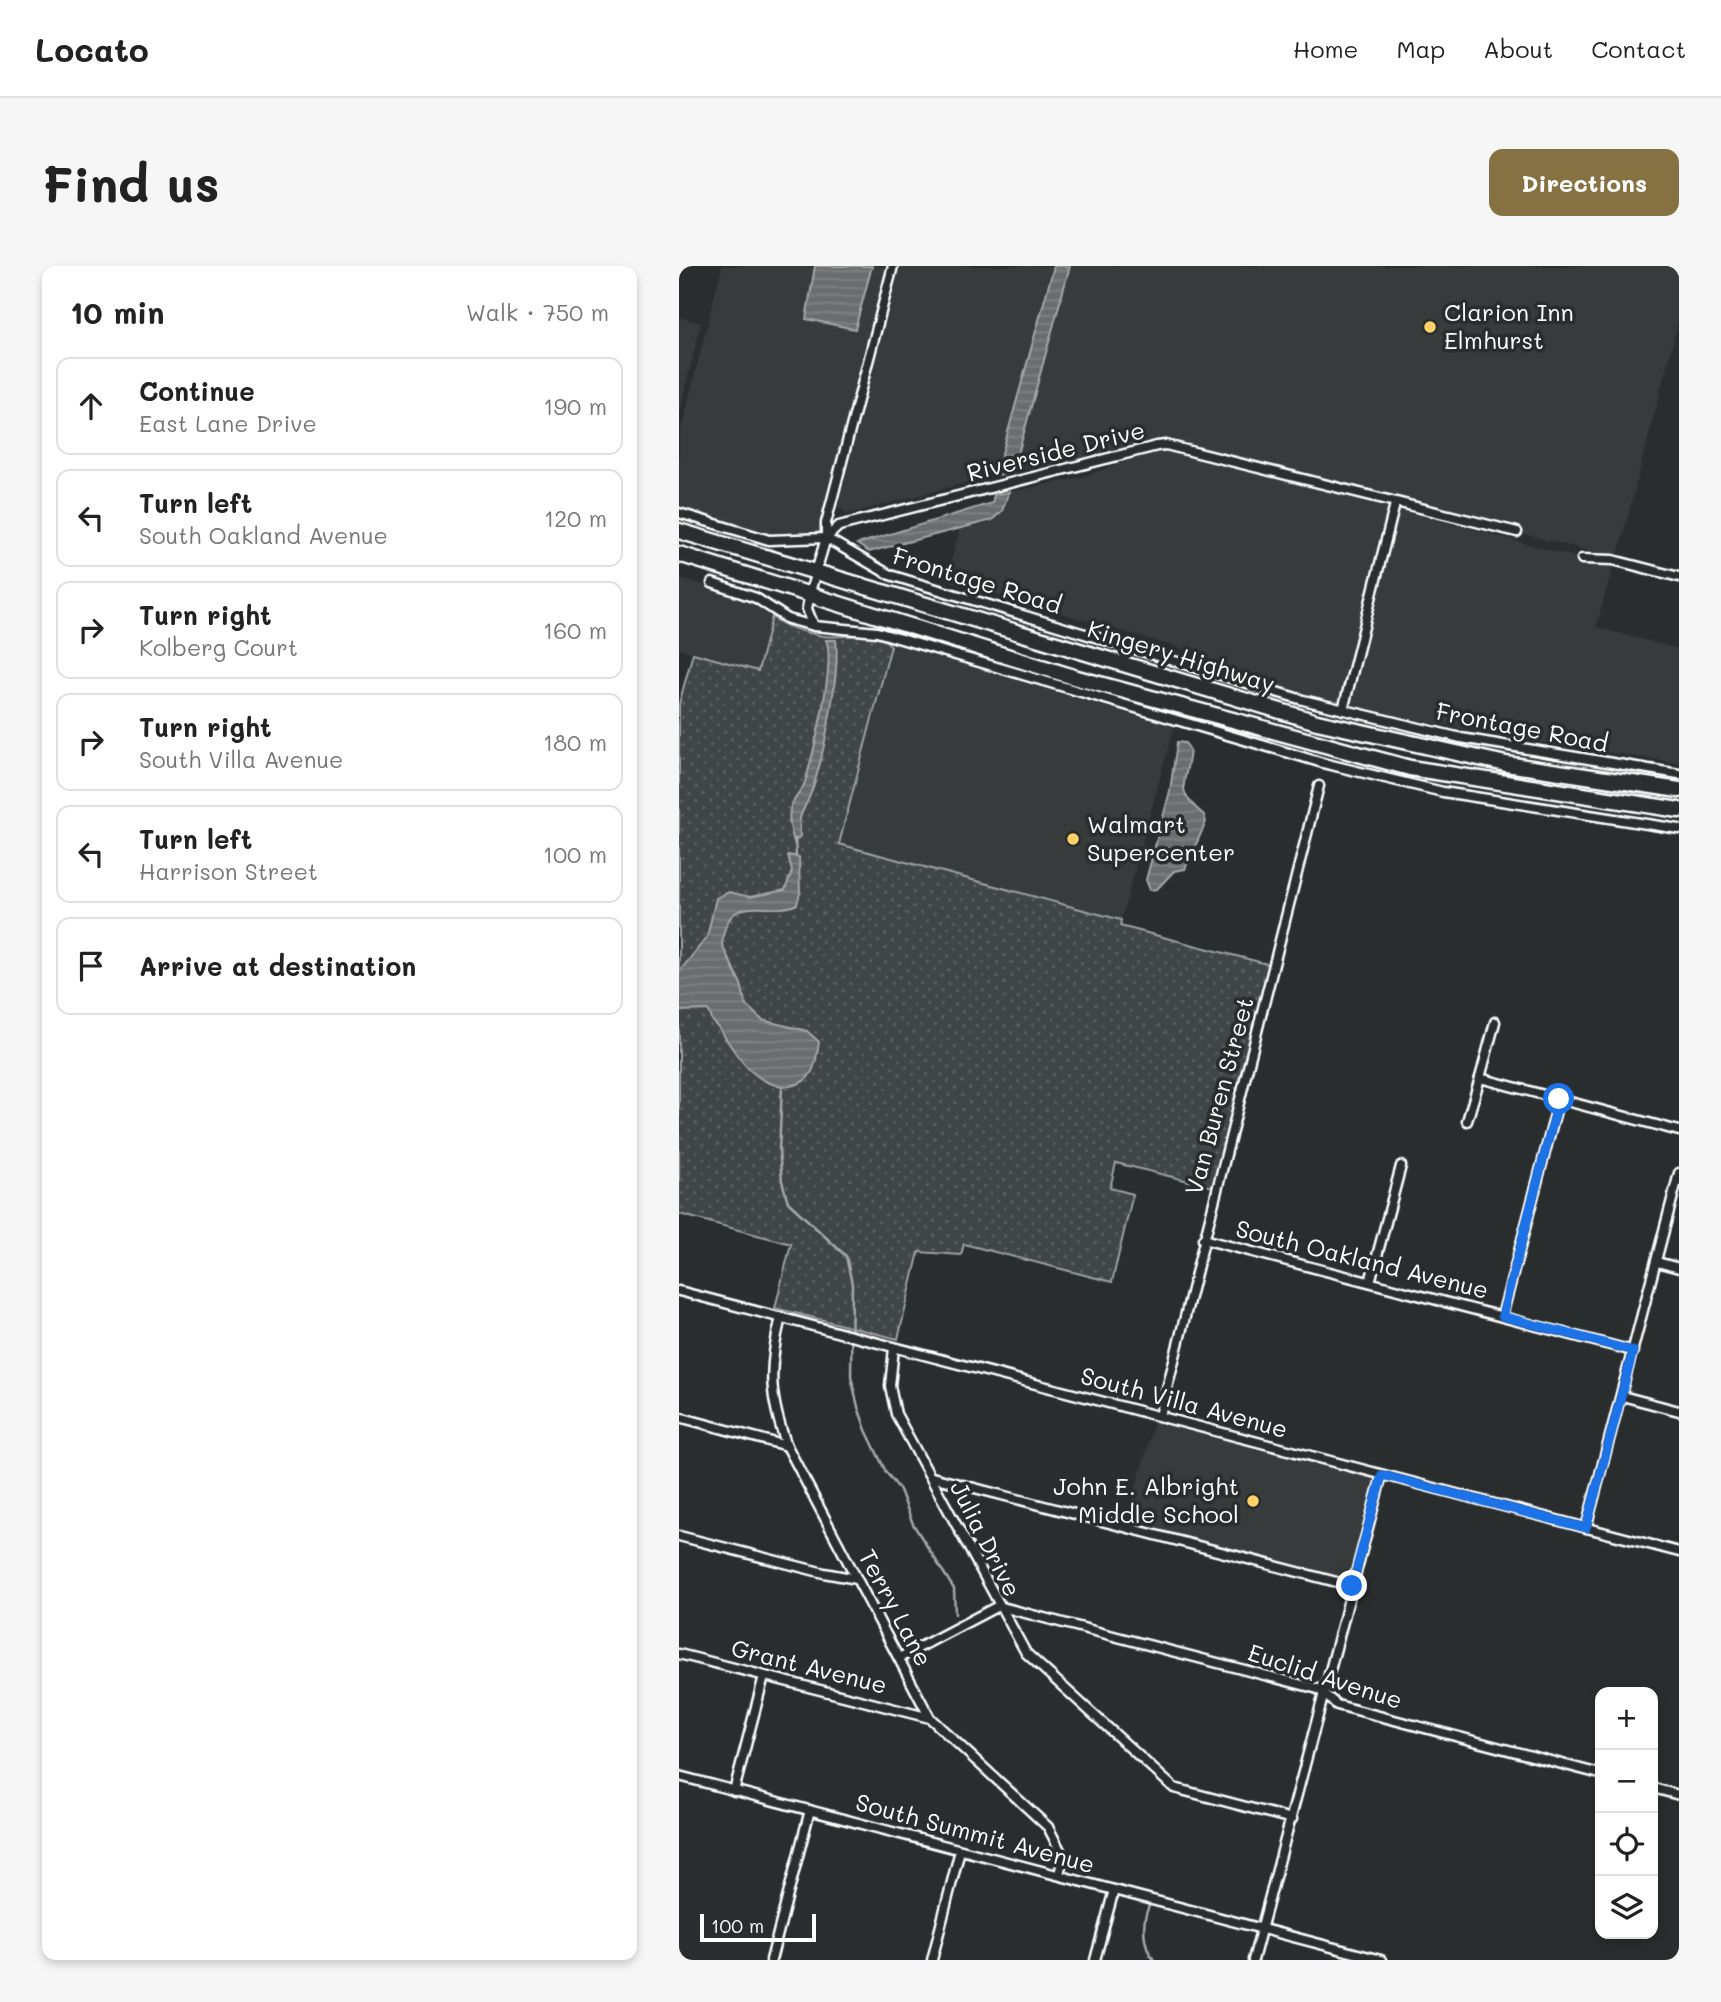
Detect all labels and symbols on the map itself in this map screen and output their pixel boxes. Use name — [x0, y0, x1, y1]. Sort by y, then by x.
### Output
place label: Clarion Inn Elmhurst — [1444, 296, 1574, 355]
marker: Clarion Inn Elmhurst — [1422, 319, 1438, 335]
street label: Riverside Drive — [963, 413, 1148, 488]
street label: Frontage Road — [889, 539, 1066, 620]
street label: Kingery Highway — [1084, 612, 1279, 699]
street label: Frontage Road — [1434, 695, 1611, 758]
place label: Walmart Supercenter — [1087, 808, 1235, 867]
marker: Walmart Supercenter — [1065, 831, 1081, 847]
street label: Van Buren Street — [1177, 993, 1260, 1198]
route start — [1543, 1083, 1574, 1114]
street label: South Oakland Avenue — [1233, 1212, 1492, 1305]
street label: South Villa Avenue — [1077, 1359, 1291, 1444]
place label: John E. Albright Middle School — [1053, 1470, 1239, 1529]
street label: Julia Drive — [944, 1475, 1029, 1601]
marker: John E. Albright Middle School — [1245, 1493, 1261, 1509]
street label: Terry Lane — [853, 1543, 940, 1671]
route end — [1336, 1570, 1367, 1601]
street label: Grant Avenue — [728, 1631, 890, 1700]
street label: Euclid Avenue — [1244, 1636, 1406, 1715]
street label: South Summit Avenue — [852, 1786, 1098, 1879]
scale bar — [700, 1911, 815, 1943]

